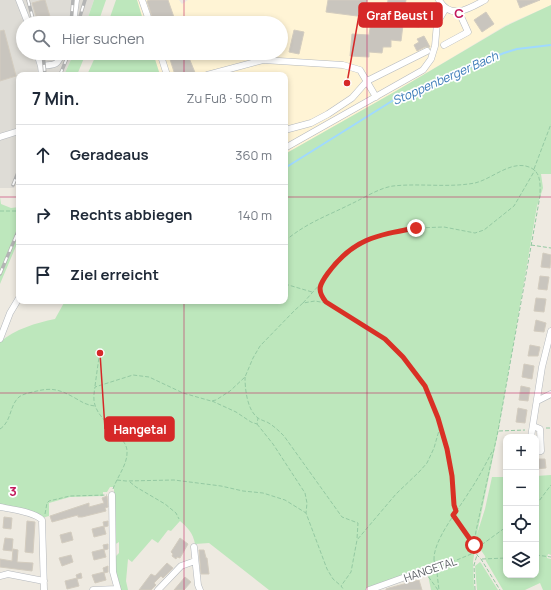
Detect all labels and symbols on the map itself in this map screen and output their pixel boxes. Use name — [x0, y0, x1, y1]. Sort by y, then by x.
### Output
callout: Graf Beust I — [359, 3, 442, 27]
text: C — [454, 4, 464, 22]
text: Graf Beust I — [366, 7, 434, 24]
water label: Stoppenberger Bach — [389, 47, 501, 109]
route end — [407, 219, 425, 237]
callout: Hangetal — [105, 417, 174, 441]
text: Hangetal — [113, 421, 167, 438]
text: 3 — [9, 482, 17, 500]
route start — [465, 536, 483, 554]
street label: HANGETAL — [402, 553, 459, 585]

